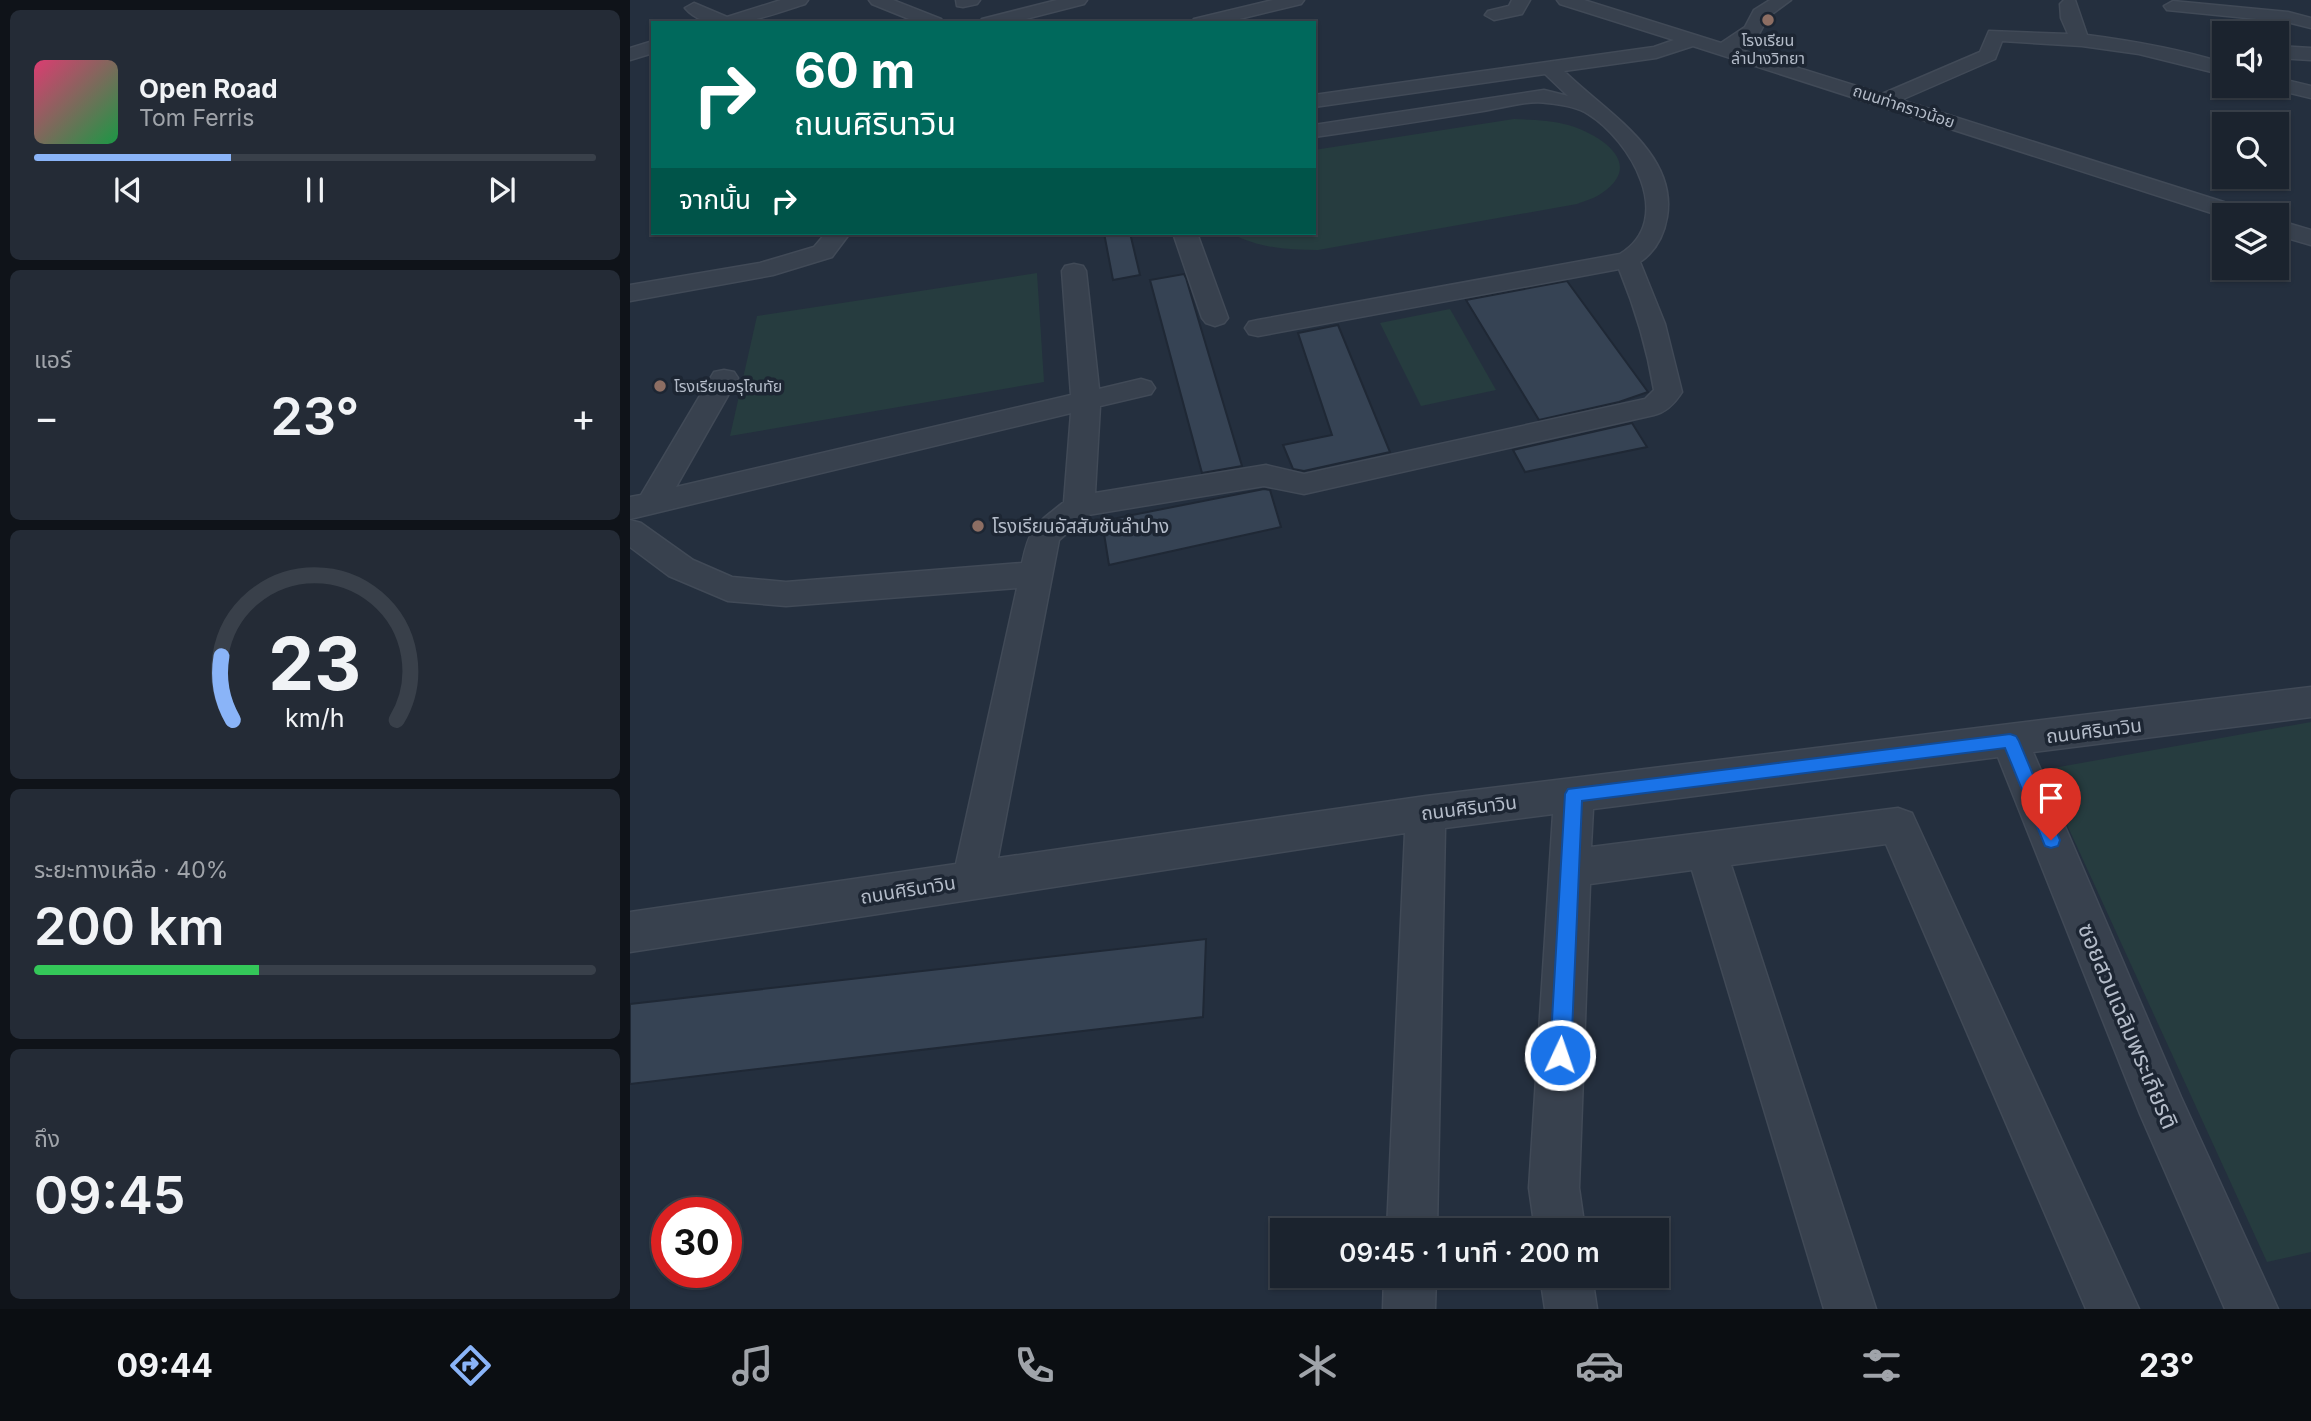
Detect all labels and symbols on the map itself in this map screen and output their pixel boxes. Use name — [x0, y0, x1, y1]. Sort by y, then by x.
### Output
marker: โรงเรียน ลำปางวิทยา — [1760, 12, 1776, 28]
place label: โรงเรียน ลำปางวิทยา — [1731, 30, 1805, 68]
street label: ถนนท่าคราวน้อย — [1851, 80, 1957, 132]
place label: โรงเรียนอรุโณทัย — [674, 376, 782, 396]
marker: โรงเรียนอรุโณทัย — [652, 378, 668, 394]
place label: โรงเรียนอัสสัมชันลำปาง — [992, 515, 1169, 538]
marker: โรงเรียนอัสสัมชันลำปาง — [970, 518, 986, 534]
street label: ถนนศิรินาวิน — [2045, 714, 2143, 748]
pin — [2021, 768, 2081, 840]
street label: ถนนศิรินาวิน — [1420, 791, 1518, 825]
street label: ถนนศิรินาวิน — [859, 871, 957, 909]
street label: ซอยสวนเฉลิมพระเกียรติ — [2072, 919, 2184, 1133]
position arrow — [1523, 1018, 1597, 1092]
speed limit sign: 30 — [651, 1197, 742, 1288]

